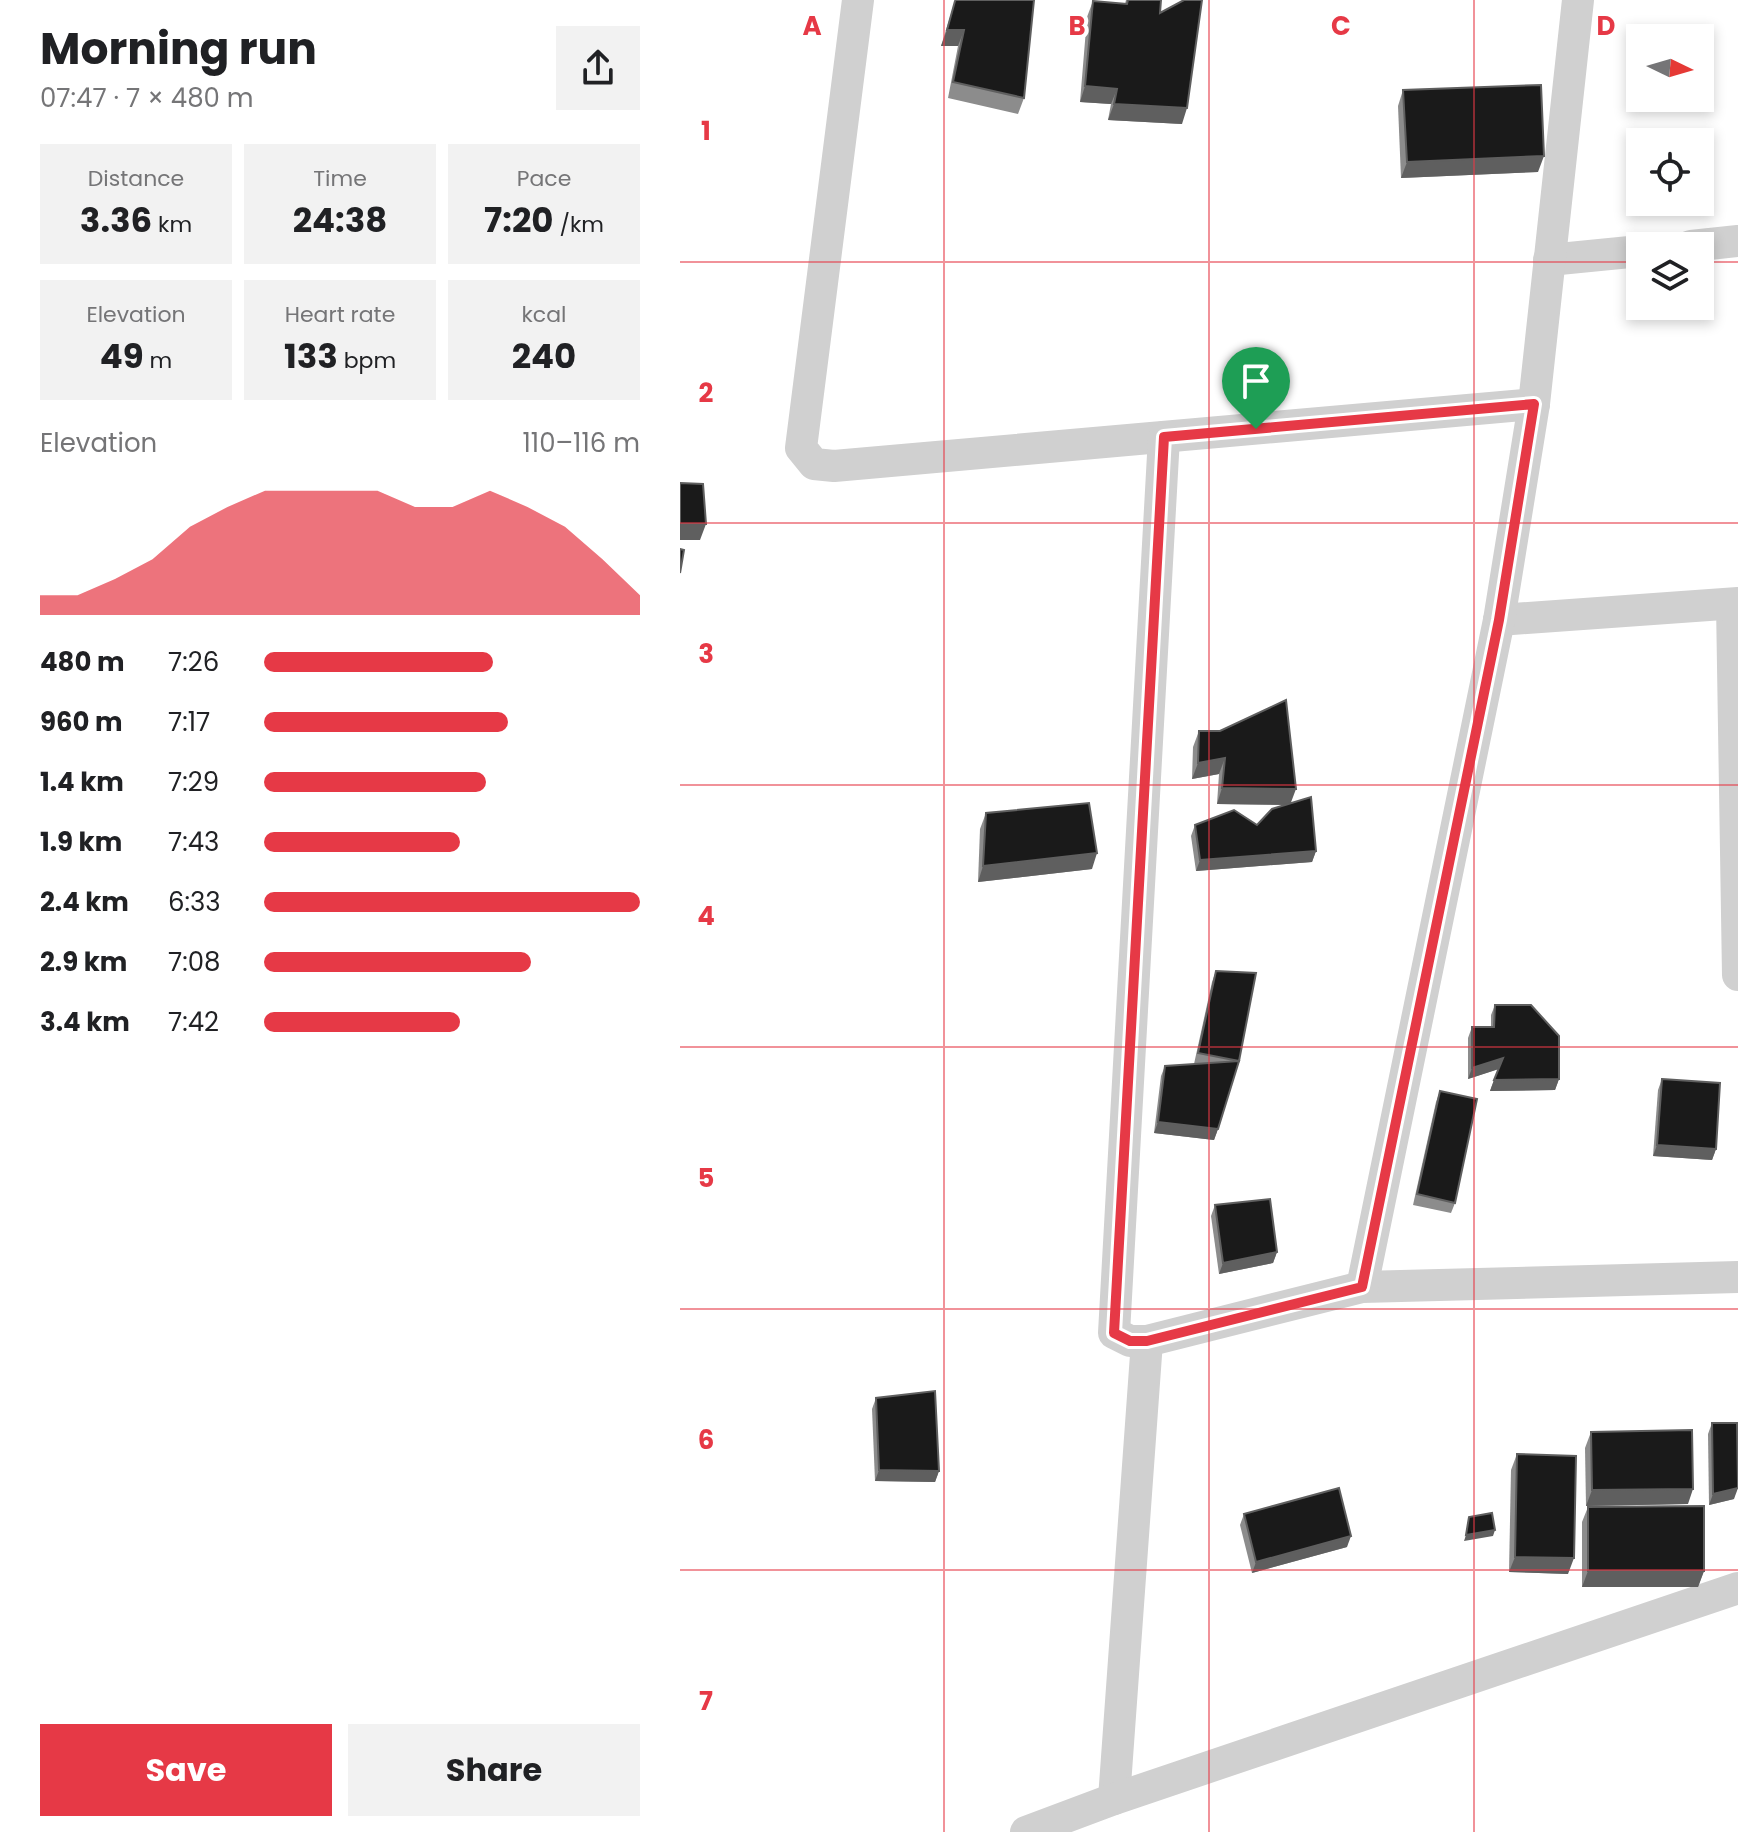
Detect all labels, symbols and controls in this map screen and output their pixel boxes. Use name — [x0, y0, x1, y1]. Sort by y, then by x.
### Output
text: A — [802, 8, 822, 44]
text: B — [1068, 8, 1086, 44]
text: C — [1331, 8, 1351, 44]
text: D — [1597, 8, 1616, 44]
text: Morning run — [40, 18, 317, 79]
north arrow — [1626, 24, 1714, 112]
map controls — [1626, 24, 1714, 320]
button: share — [556, 26, 640, 110]
text: 07:47 · 7 × 480 m — [40, 80, 254, 116]
text: 1 — [701, 113, 711, 149]
button: locate — [1626, 128, 1714, 216]
text: Distance — [88, 163, 184, 194]
text: Time — [313, 163, 367, 194]
text: Pace — [517, 163, 571, 194]
text: 3.36 — [80, 196, 152, 244]
text: 24:38 — [293, 196, 387, 244]
text: 7:20 — [484, 196, 554, 244]
text: km — [152, 209, 192, 240]
text: /km — [554, 209, 604, 240]
button: layers — [1626, 232, 1714, 320]
text: Elevation — [86, 299, 186, 330]
text: Heart rate — [285, 299, 395, 330]
text: kcal — [522, 299, 566, 330]
text: 49 — [100, 332, 144, 380]
text: 133 — [284, 332, 338, 380]
text: 240 — [512, 332, 576, 380]
text: m — [144, 345, 172, 376]
text: bpm — [338, 345, 396, 376]
pin — [1222, 347, 1290, 429]
icon: arrive — [1234, 359, 1278, 403]
text: 2 — [699, 375, 714, 411]
text: Elevation — [40, 425, 157, 461]
text: 110–116 m — [523, 425, 640, 461]
text: 3 — [698, 636, 714, 672]
text: 480 m — [40, 644, 124, 680]
text: 7:26 — [168, 644, 219, 680]
text: 960 m — [40, 704, 123, 740]
text: 7:17 — [168, 704, 210, 740]
text: 1.4 km — [40, 764, 124, 800]
text: 7:29 — [168, 764, 219, 800]
text: 1.9 km — [40, 824, 122, 860]
text: 7:43 — [168, 824, 219, 860]
text: 2.4 km — [40, 884, 129, 920]
text: 6:33 — [168, 884, 221, 920]
text: 4 — [697, 898, 715, 934]
text: 2.9 km — [40, 944, 127, 980]
text: 7:08 — [168, 944, 220, 980]
text: 3.4 km — [40, 1004, 130, 1040]
text: 7:42 — [168, 1004, 219, 1040]
text: 5 — [698, 1160, 714, 1196]
text: 6 — [698, 1422, 714, 1458]
text: 7 — [699, 1683, 713, 1719]
button: Save — [40, 1724, 332, 1816]
button: Share — [348, 1724, 640, 1816]

